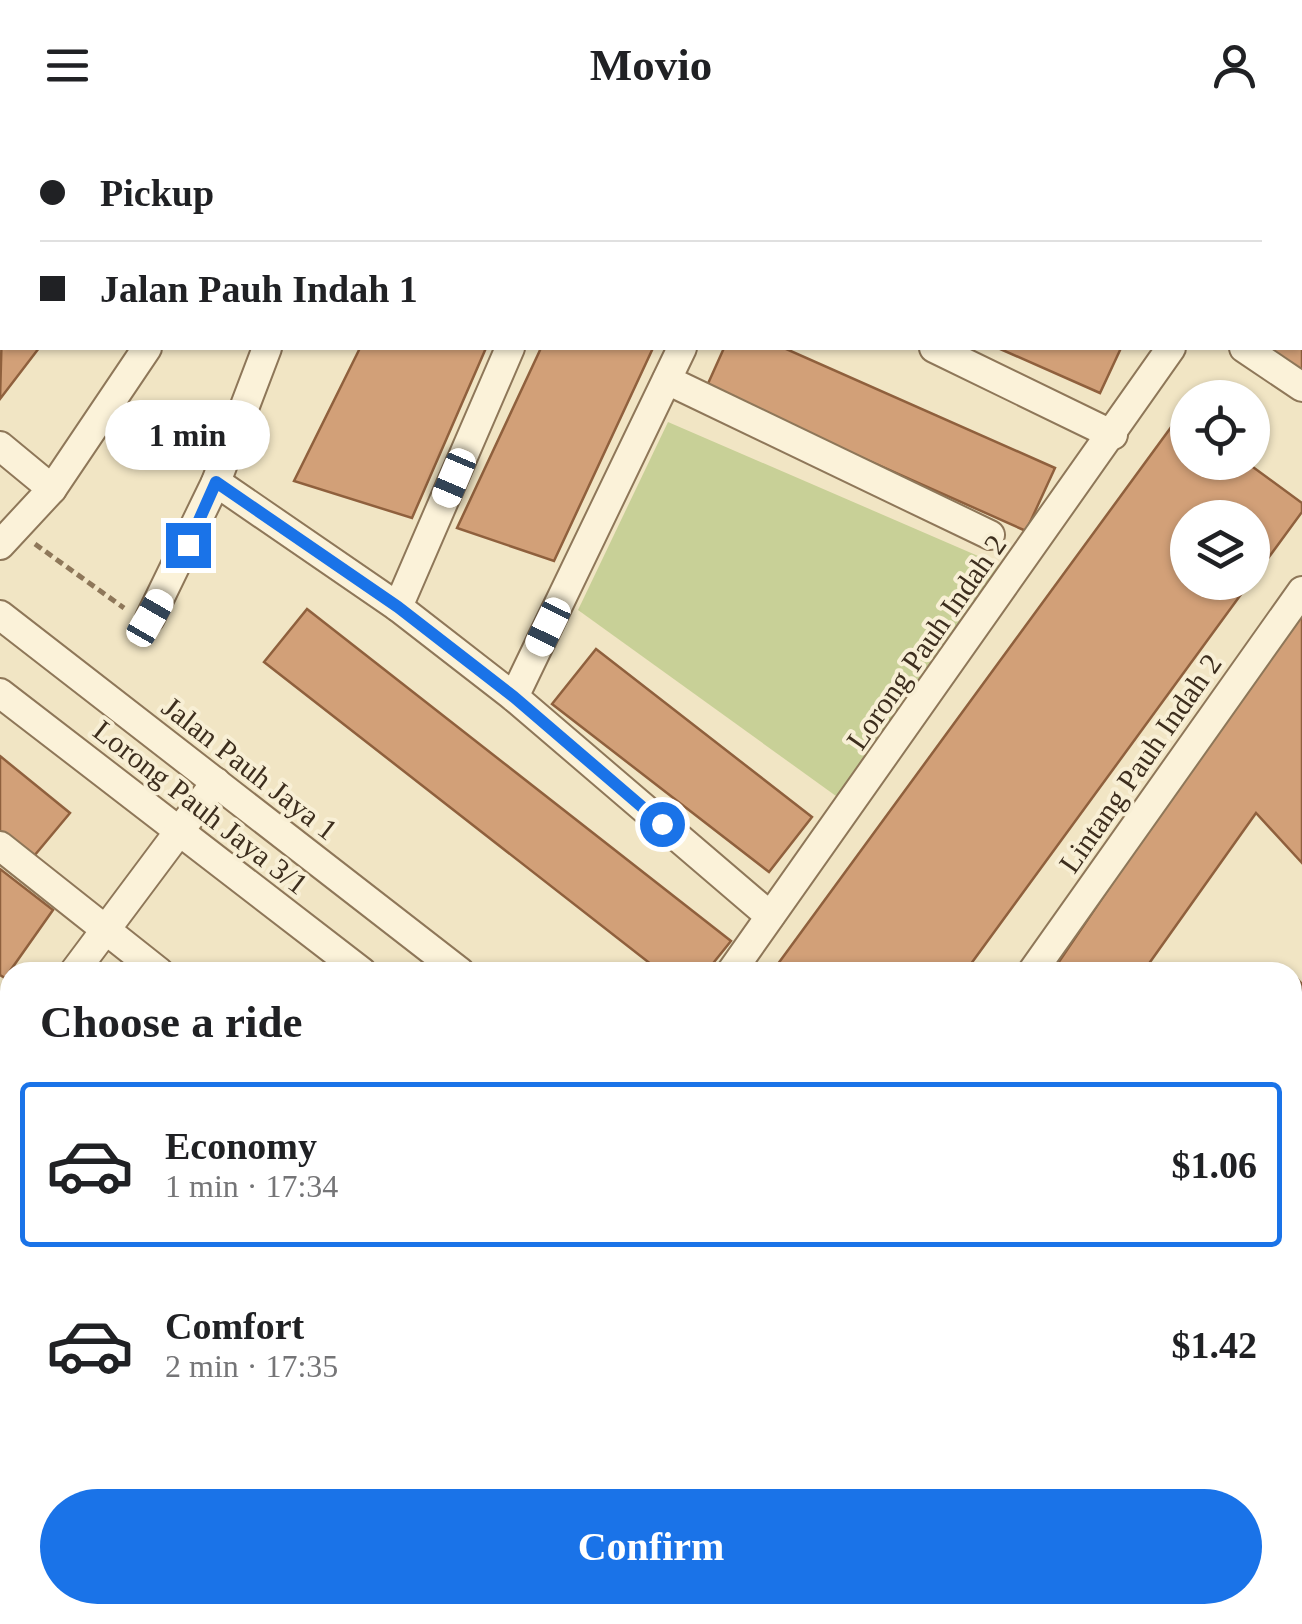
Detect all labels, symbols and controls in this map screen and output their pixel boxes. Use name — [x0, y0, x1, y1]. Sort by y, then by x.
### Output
icon: menu — [40, 38, 95, 93]
icon: person — [1207, 38, 1262, 93]
text: Movio — [590, 40, 712, 90]
text: Pickup — [100, 172, 214, 214]
text: Jalan Pauh Indah 1 — [100, 268, 418, 310]
map controls — [1170, 380, 1270, 600]
button: locate — [1170, 380, 1270, 480]
callout: 1 min — [106, 400, 270, 470]
text: 1 min — [149, 417, 226, 453]
car — [428, 445, 480, 511]
button: layers — [1170, 500, 1270, 600]
route end — [166, 523, 211, 568]
street label: Lorong Pauh Indah 2 — [840, 528, 1012, 756]
car — [122, 585, 178, 651]
car — [521, 593, 575, 661]
street label: Lintang Pauh Indah 2 — [1052, 647, 1228, 879]
street label: Jalan Pauh Jaya 1 — [156, 690, 344, 846]
street label: Lorong Pauh Jaya 3/1 — [87, 713, 315, 901]
route start — [640, 802, 685, 847]
text: Choose a ride — [40, 997, 303, 1047]
icon: car — [45, 1120, 135, 1210]
text: Economy — [165, 1125, 317, 1167]
text: $1.06 — [1172, 1144, 1257, 1186]
text: 1 min · 17:34 — [165, 1168, 338, 1204]
icon: car — [45, 1300, 135, 1390]
text: Comfort — [165, 1305, 304, 1347]
text: $1.42 — [1172, 1324, 1257, 1366]
text: 2 min · 17:35 — [165, 1348, 338, 1384]
button: Confirm — [40, 1489, 1262, 1604]

